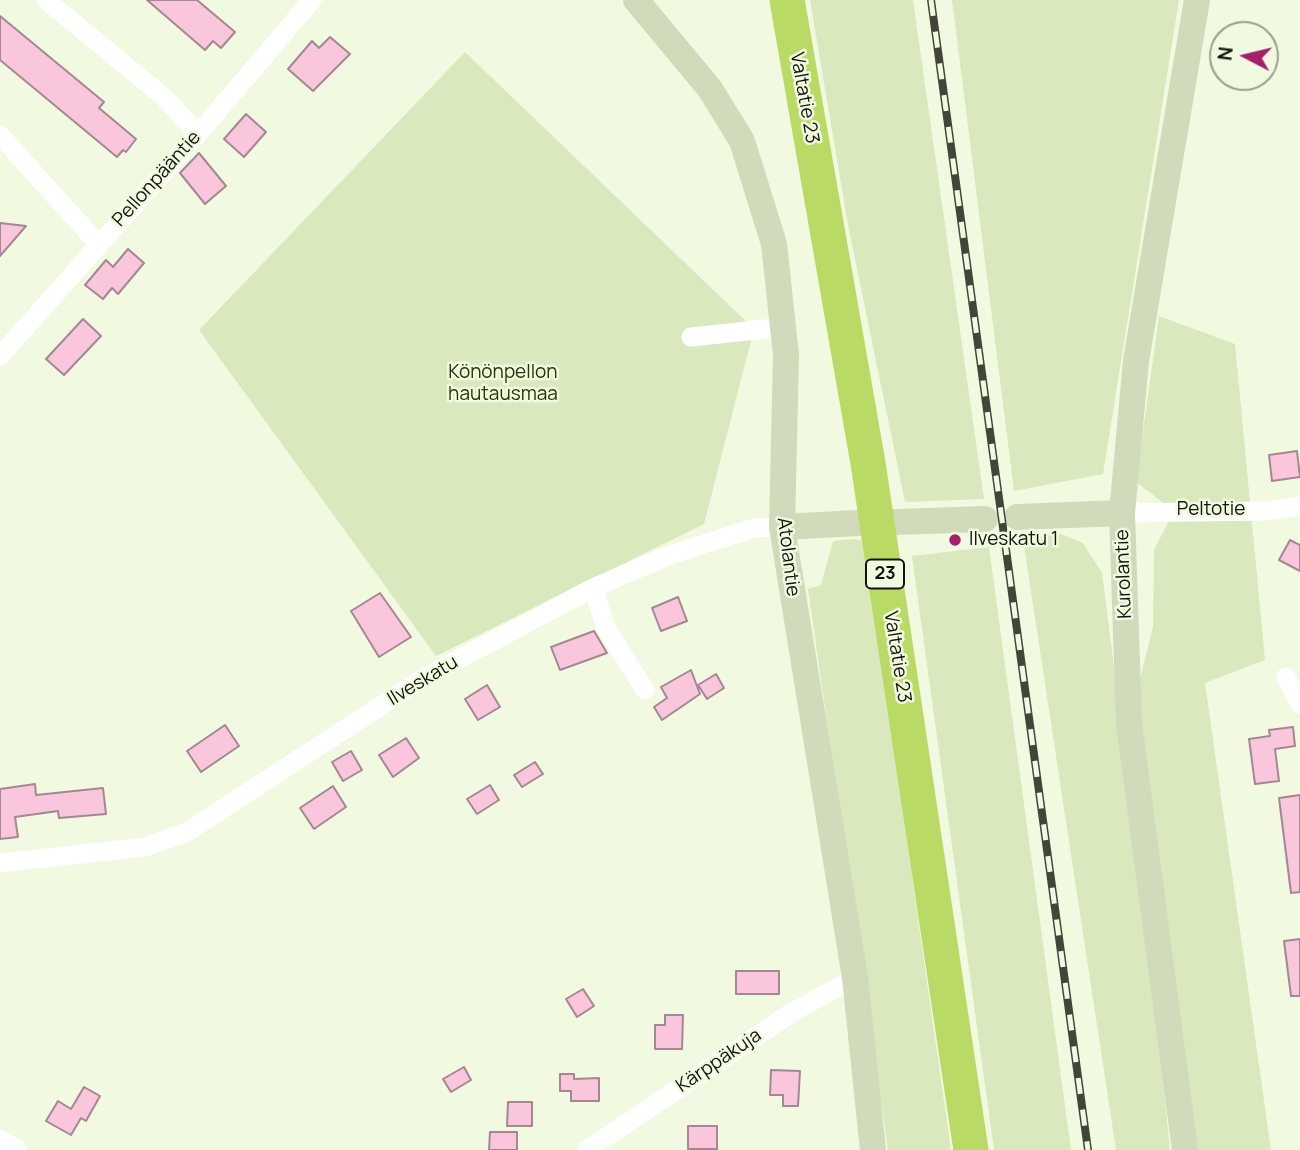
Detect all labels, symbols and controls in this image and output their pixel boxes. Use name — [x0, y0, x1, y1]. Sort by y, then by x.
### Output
north arrow — [1209, 21, 1279, 91]
text: N — [1211, 45, 1239, 62]
street label: Valtatie 23 — [785, 51, 823, 145]
street label: Pellonpääntie — [108, 127, 206, 231]
park label: Könönpellon hautausmaa — [448, 362, 558, 406]
street label: Peltotie — [1177, 499, 1245, 521]
street label: Atolantie — [772, 516, 804, 598]
place label: Ilveskatu 1 — [969, 529, 1058, 551]
street label: Kurolantie — [1111, 529, 1137, 619]
marker: Ilveskatu 1 — [947, 532, 963, 548]
road number: 23 — [866, 560, 904, 588]
street label: Valtatie 23 — [879, 610, 915, 704]
street label: Ilveskatu — [384, 651, 462, 711]
street label: Kärppäkuja — [672, 1024, 766, 1098]

